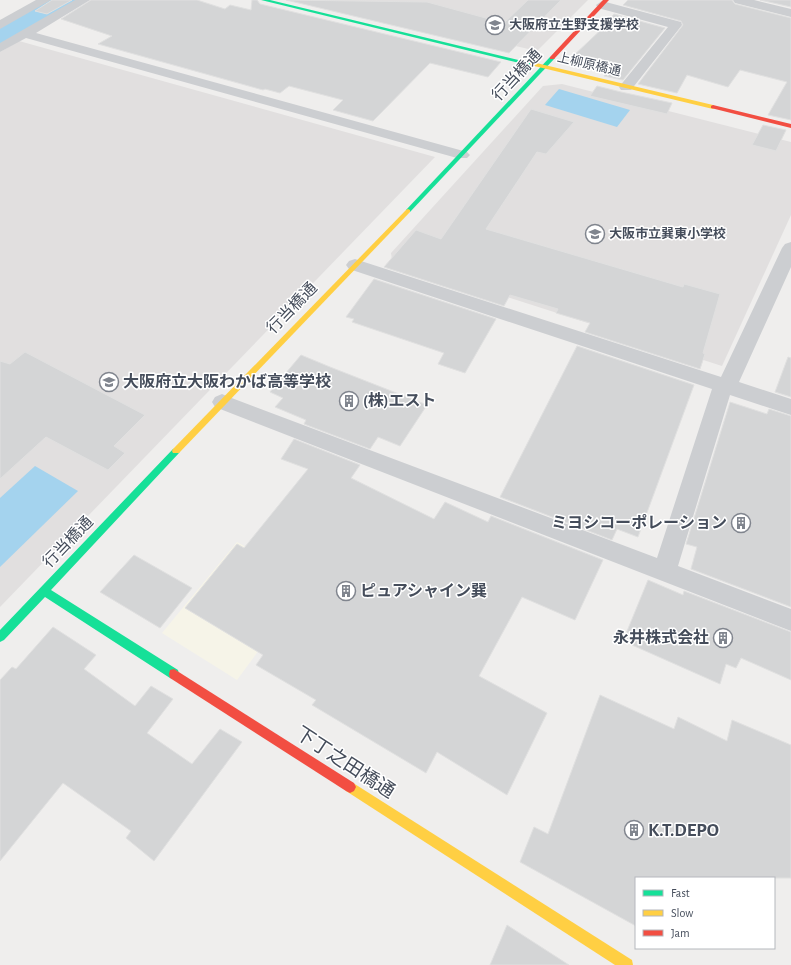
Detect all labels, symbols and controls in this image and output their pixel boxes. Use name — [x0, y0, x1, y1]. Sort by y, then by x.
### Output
school or university icon: 大阪府立生野支援学校 — [484, 14, 506, 36]
place label: 大阪府立生野支援学校 — [509, 17, 639, 32]
street label: 行当橋通 — [489, 45, 545, 104]
street label: 上柳原橋通 — [556, 50, 622, 79]
school or university icon: 大阪市立巽東小学校 — [584, 223, 606, 245]
place label: 大阪市立巽東小学校 — [609, 226, 726, 241]
street label: 行当橋通 — [263, 279, 320, 337]
school or university icon: 大阪府立大阪わかば高等学校 — [98, 371, 120, 393]
place label: 大阪府立大阪わかば高等学校 — [123, 373, 331, 390]
building icon: (株)エスト — [338, 390, 360, 412]
place label: (株)エスト — [363, 392, 437, 409]
building icon: ミヨシコーポレーション — [730, 512, 752, 534]
street label: 行当橋通 — [39, 513, 96, 571]
place label: ミヨシコーポレーション — [551, 514, 727, 531]
building icon: ピュアシャイン巽 — [335, 580, 357, 602]
place label: ピュアシャイン巽 — [360, 583, 487, 599]
building icon: 永井株式会社 — [712, 627, 734, 649]
place label: 永井株式会社 — [613, 628, 709, 646]
street label: 下丁之田橋通 — [292, 723, 399, 802]
building icon: K.T.DEPO — [623, 819, 645, 841]
place label: K.T.DEPO — [648, 821, 719, 840]
legend — [635, 877, 775, 949]
text: Fast — [671, 887, 690, 899]
text: Slow — [671, 907, 693, 919]
text: Jam — [671, 927, 690, 939]

